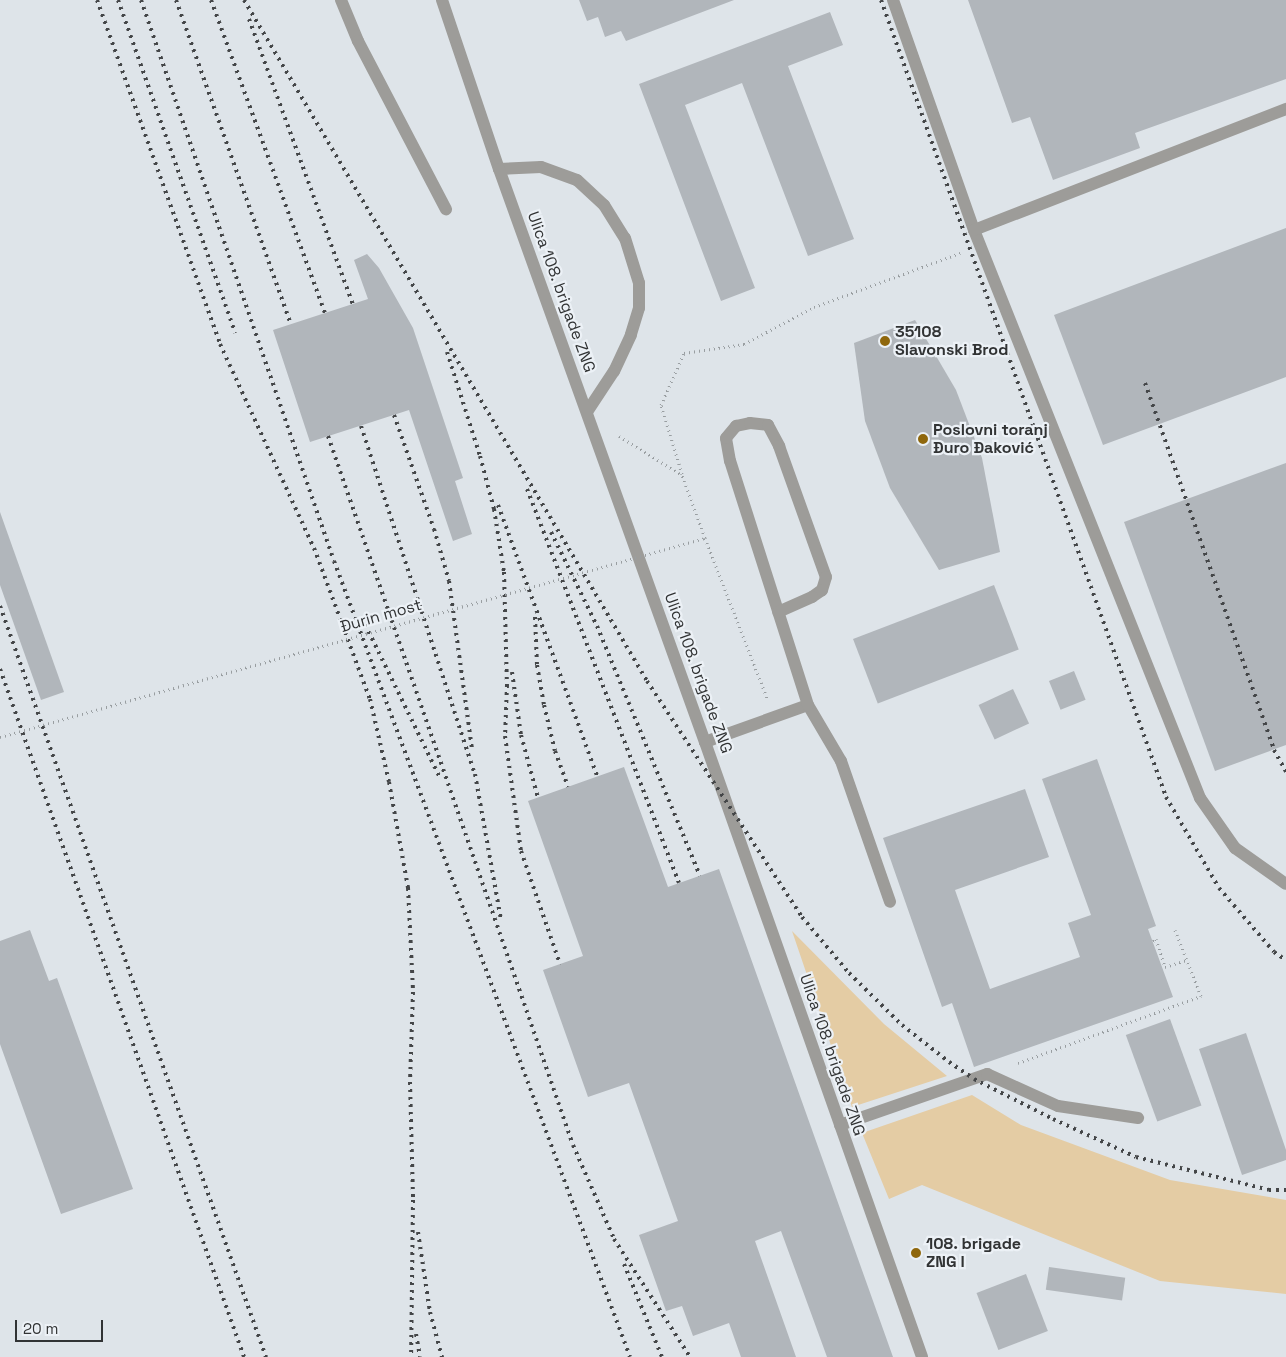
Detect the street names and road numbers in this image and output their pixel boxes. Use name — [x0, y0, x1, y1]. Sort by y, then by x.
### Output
street label: Ulica 108. brigade ZNG — [523, 209, 599, 375]
street label: Ulica 108. brigade ZNG — [660, 590, 736, 756]
street label: Đurin most — [338, 595, 424, 637]
street label: Ulica 108. brigade ZNG — [795, 971, 869, 1139]

